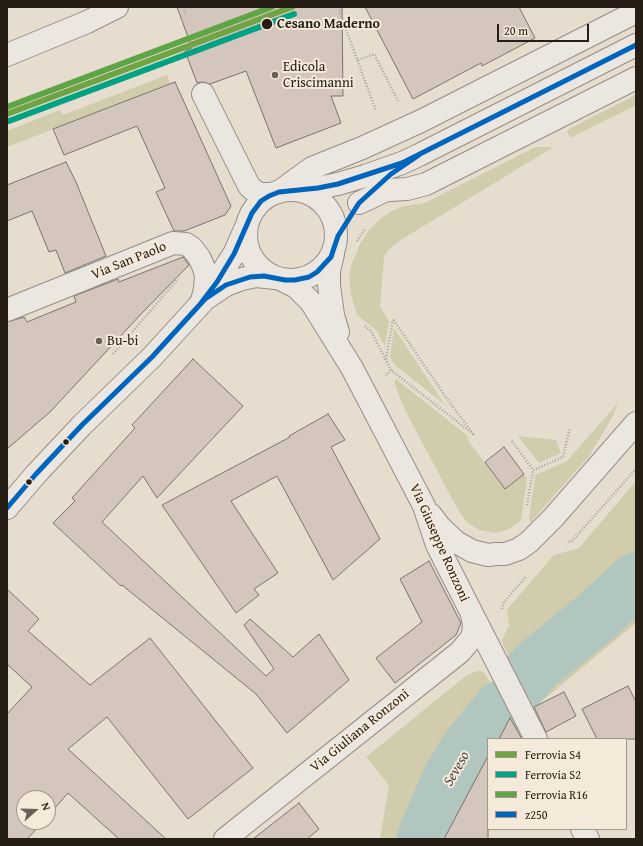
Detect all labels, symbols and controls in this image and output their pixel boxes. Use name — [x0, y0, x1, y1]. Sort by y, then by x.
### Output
place label: Cesano Maderno — [277, 16, 380, 32]
scale bar — [499, 16, 591, 42]
marker: Cesano Maderno — [260, 17, 274, 31]
text: 20 m — [504, 22, 528, 39]
place label: Edicola Criscimanni — [283, 59, 354, 92]
marker: Edicola Criscimanni — [270, 70, 280, 80]
street label: Via San Paolo — [89, 238, 169, 284]
place label: Bu-bi — [107, 333, 138, 349]
marker: Bu-bi — [94, 336, 104, 346]
unlabelled marker — [61, 437, 71, 447]
unlabelled marker — [24, 477, 34, 487]
street label: Via Giuseppe Ronzoni — [405, 481, 473, 605]
street label: Via Giuliana Ronzoni — [307, 686, 413, 776]
legend — [487, 738, 627, 830]
text: Ferrovia S4 — [525, 746, 581, 763]
water label: Seveso — [440, 748, 474, 790]
text: Ferrovia S2 — [525, 766, 581, 783]
text: Ferrovia R16 — [525, 786, 588, 803]
north arrow — [16, 790, 56, 830]
text: N — [38, 800, 55, 812]
text: z250 — [525, 806, 548, 823]

